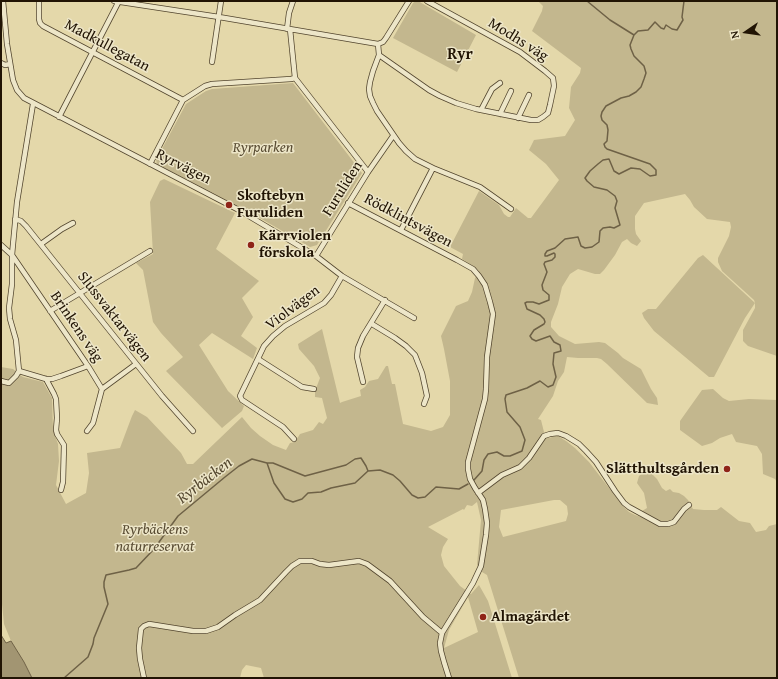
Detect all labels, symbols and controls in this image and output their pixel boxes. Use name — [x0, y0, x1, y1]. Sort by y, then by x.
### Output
north arrow — [726, 12, 766, 52]
street label: Modhs väg — [485, 14, 551, 66]
street label: Madkullegatan — [61, 16, 153, 76]
text: N — [726, 29, 743, 40]
district label: Ryr — [447, 45, 473, 65]
park label: Ryrparken — [233, 139, 293, 157]
street label: Ryrvägen — [152, 145, 214, 189]
street label: Furuliden — [319, 158, 367, 220]
place label: Skoftebyn Furuliden — [237, 187, 304, 222]
street label: Rödklintsvägen — [361, 190, 455, 252]
marker: Skoftebyn Furuliden — [224, 200, 234, 210]
place label: Kärrviolen förskola — [259, 227, 331, 262]
marker: Kärrviolen förskola — [246, 240, 256, 250]
street label: Slussvaktarvägen — [73, 268, 155, 366]
street label: Violvägen — [262, 282, 324, 334]
street label: Brinkens väg — [46, 288, 106, 366]
water label: Ryrbäcken — [174, 453, 236, 509]
place label: Slätthultsgården — [606, 460, 719, 478]
marker: Slätthultsgården — [722, 464, 732, 474]
park label: Ryrbäckens naturreservat — [115, 521, 195, 556]
place label: Almagärdet — [491, 608, 570, 626]
marker: Almagärdet — [478, 612, 488, 622]

